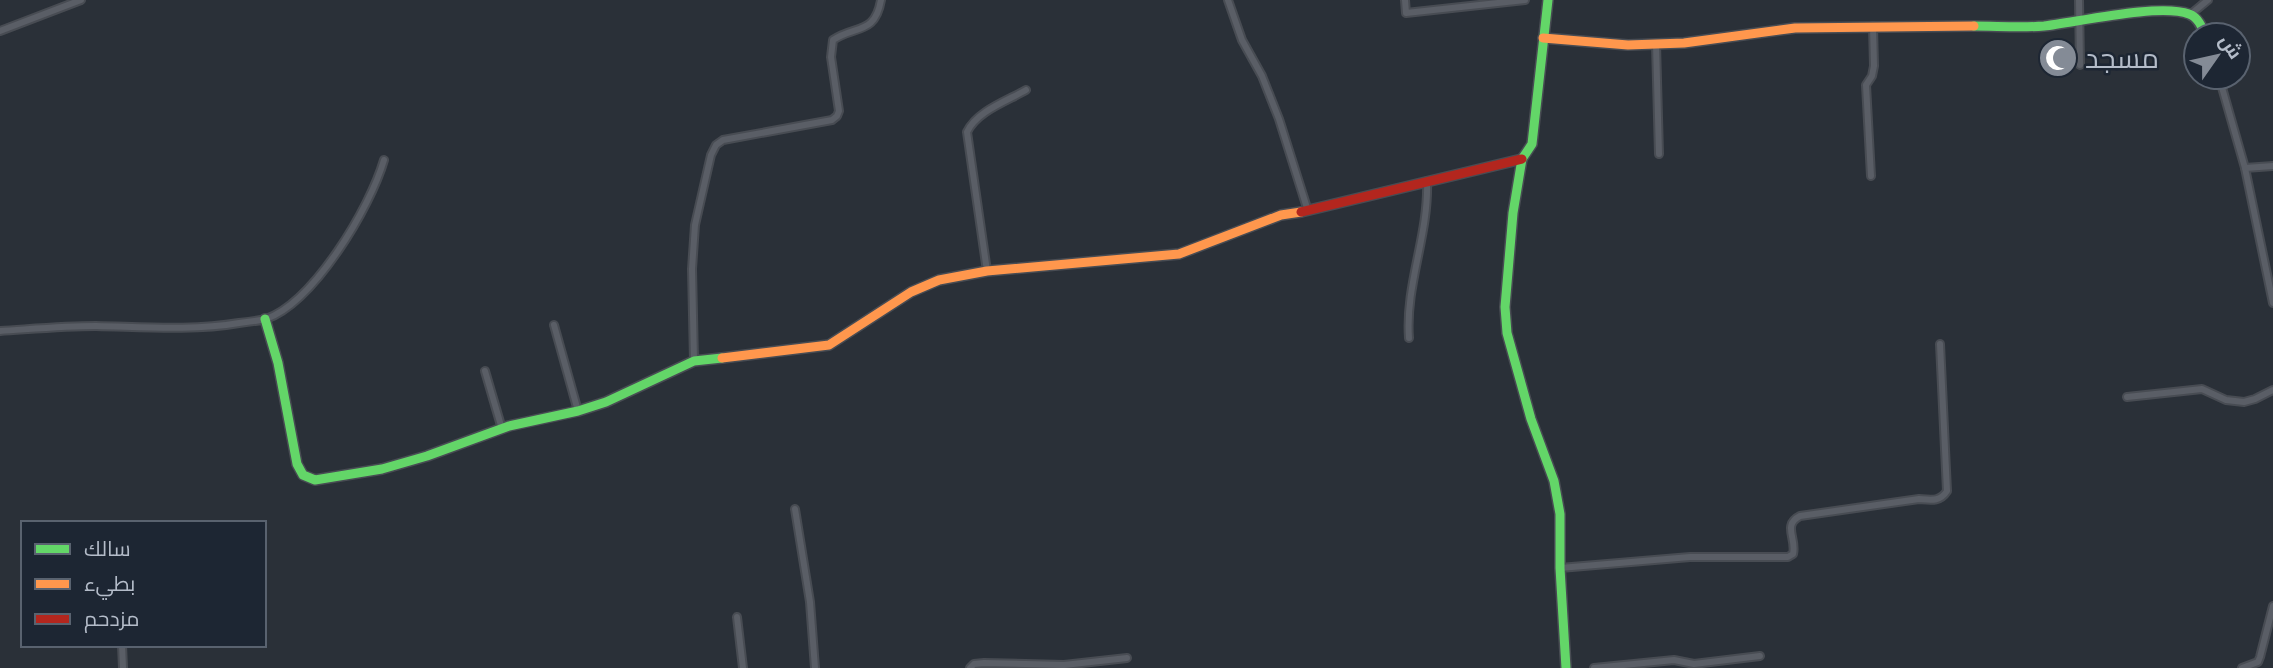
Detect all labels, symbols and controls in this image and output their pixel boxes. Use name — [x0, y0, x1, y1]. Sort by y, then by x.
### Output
north arrow — [2182, 21, 2252, 91]
text: ش — [2214, 31, 2245, 63]
mosque icon: مسجد — [2037, 37, 2079, 79]
place label: مسجد — [2085, 46, 2159, 74]
legend — [21, 521, 266, 647]
text: سالك — [84, 539, 131, 560]
text: بطيء — [84, 574, 135, 600]
text: مزدحم — [84, 609, 139, 633]

